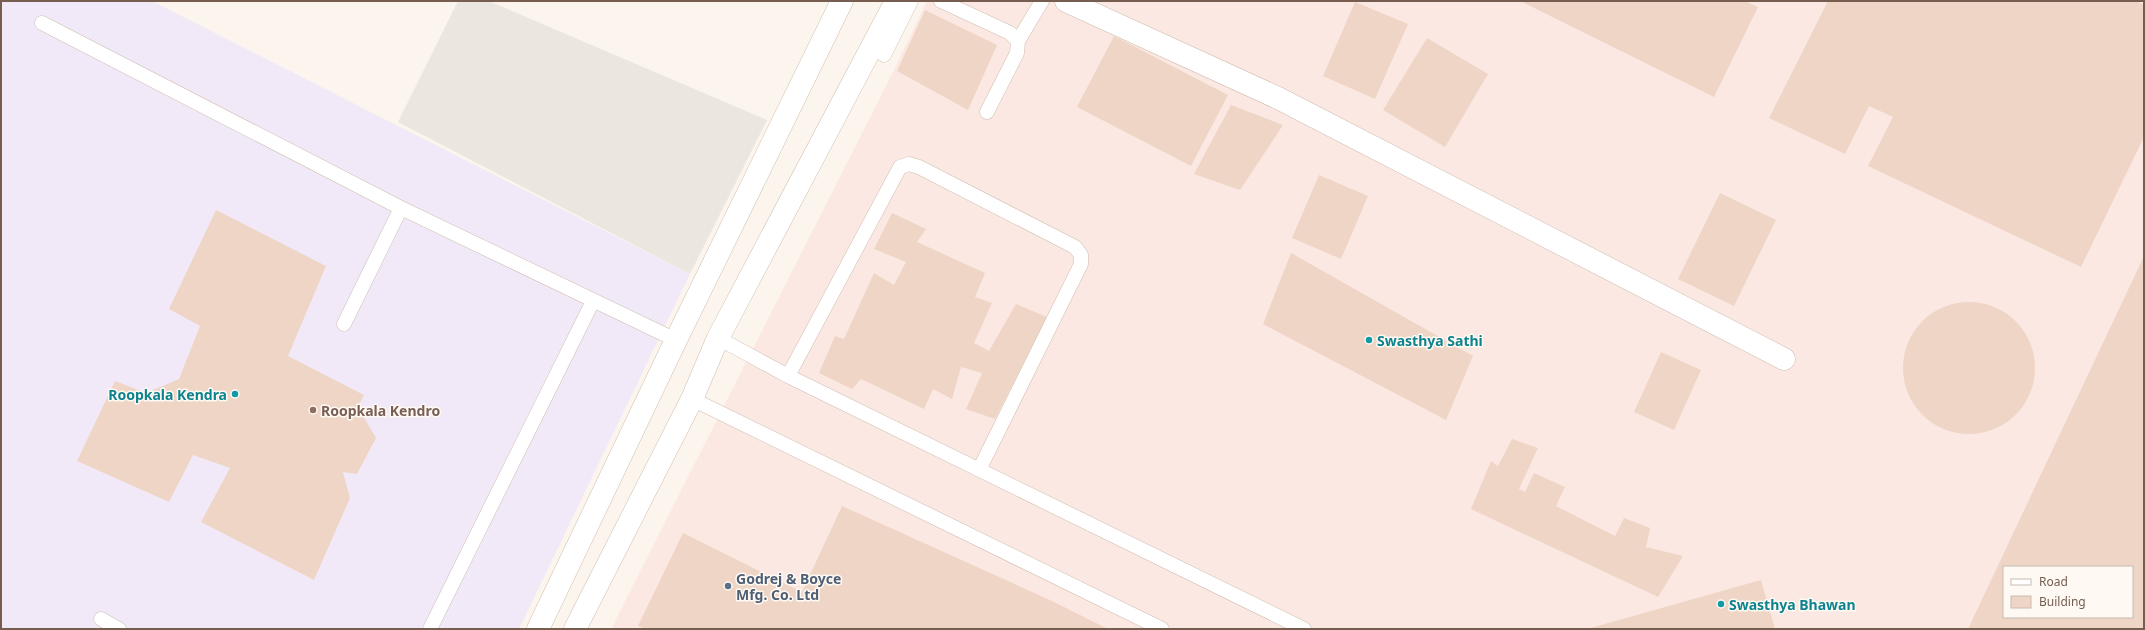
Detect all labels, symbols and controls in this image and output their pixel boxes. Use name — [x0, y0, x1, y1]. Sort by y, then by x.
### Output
place label: Swasthya Sathi — [1377, 331, 1483, 350]
marker: Swasthya Sathi — [1364, 335, 1374, 345]
place label: Roopkala Kendra — [108, 385, 227, 404]
marker: Roopkala Kendra — [230, 389, 240, 399]
place label: Roopkala Kendro — [321, 401, 440, 420]
marker: Roopkala Kendro — [308, 405, 318, 415]
legend — [2003, 566, 2133, 618]
place label: Godrej & Boyce Mfg. Co. Ltd — [736, 569, 841, 604]
text: Road — [2039, 573, 2068, 590]
marker: Godrej & Boyce Mfg. Co. Ltd — [723, 581, 733, 591]
text: Building — [2039, 593, 2086, 610]
place label: Swasthya Bhawan — [1729, 595, 1856, 614]
marker: Swasthya Bhawan — [1716, 599, 1726, 609]

